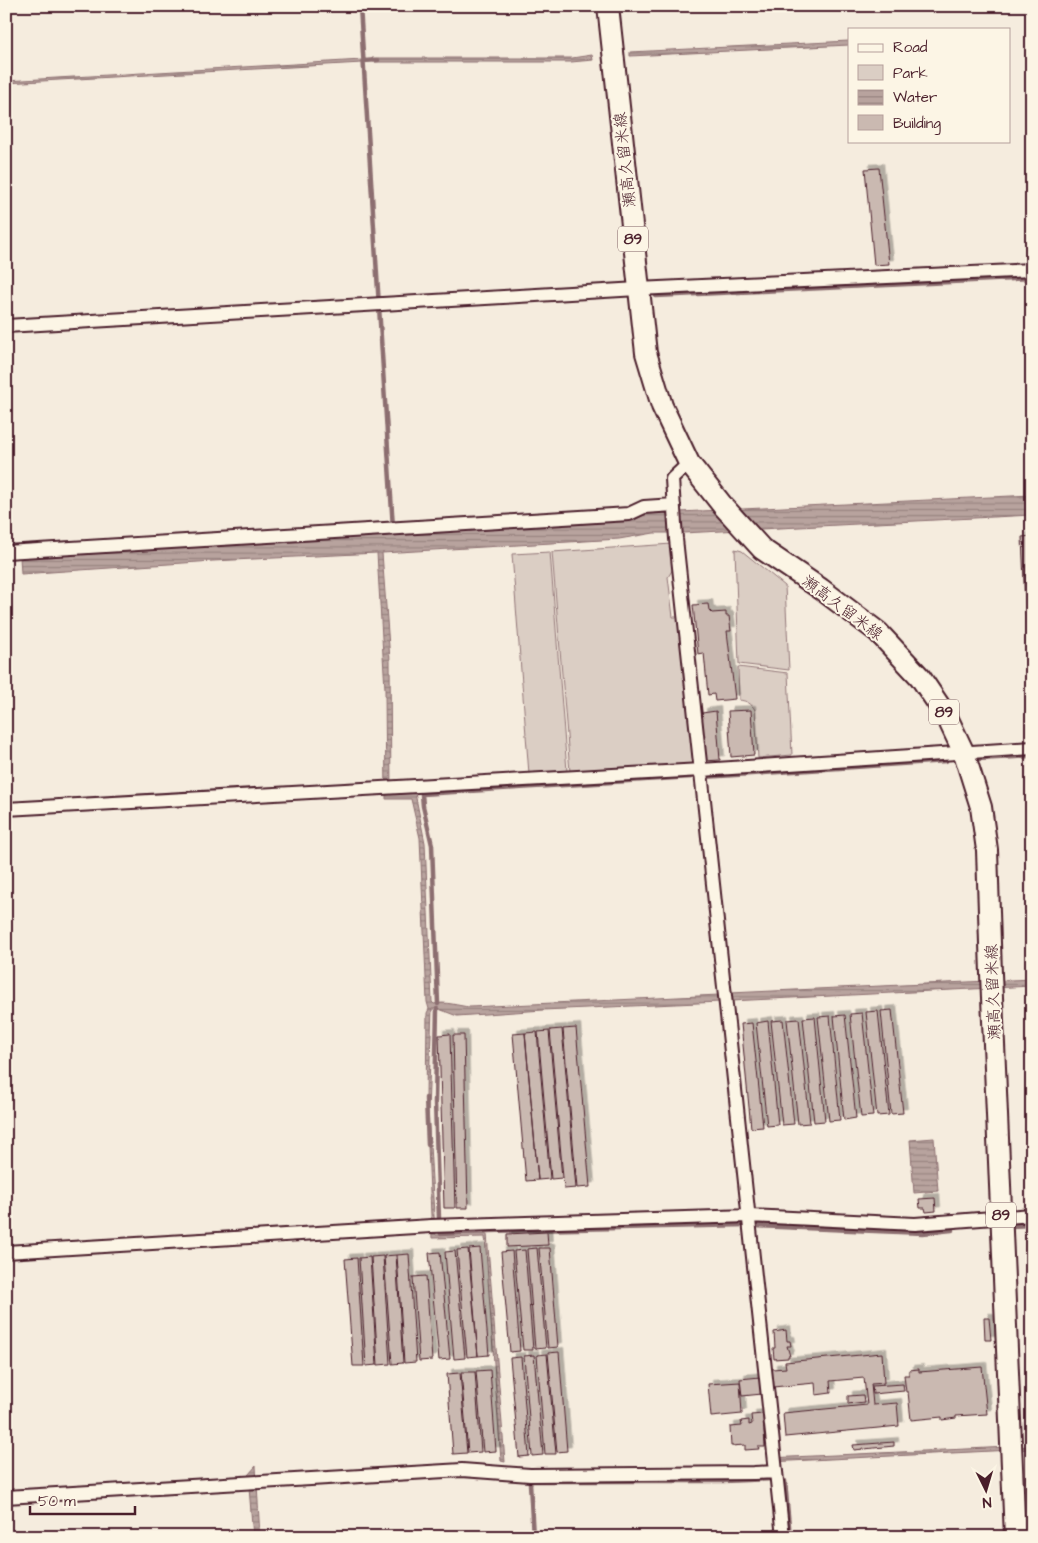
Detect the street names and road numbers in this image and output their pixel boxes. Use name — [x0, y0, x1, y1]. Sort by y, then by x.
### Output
street label: 瀬高久留米線 — [609, 111, 641, 209]
road number: 89 — [618, 226, 648, 252]
street label: 瀬高久留米線 — [797, 570, 887, 645]
road number: 89 — [929, 700, 959, 724]
street label: 瀬高久留米線 — [980, 944, 1006, 1040]
road number: 89 — [986, 1202, 1016, 1228]

